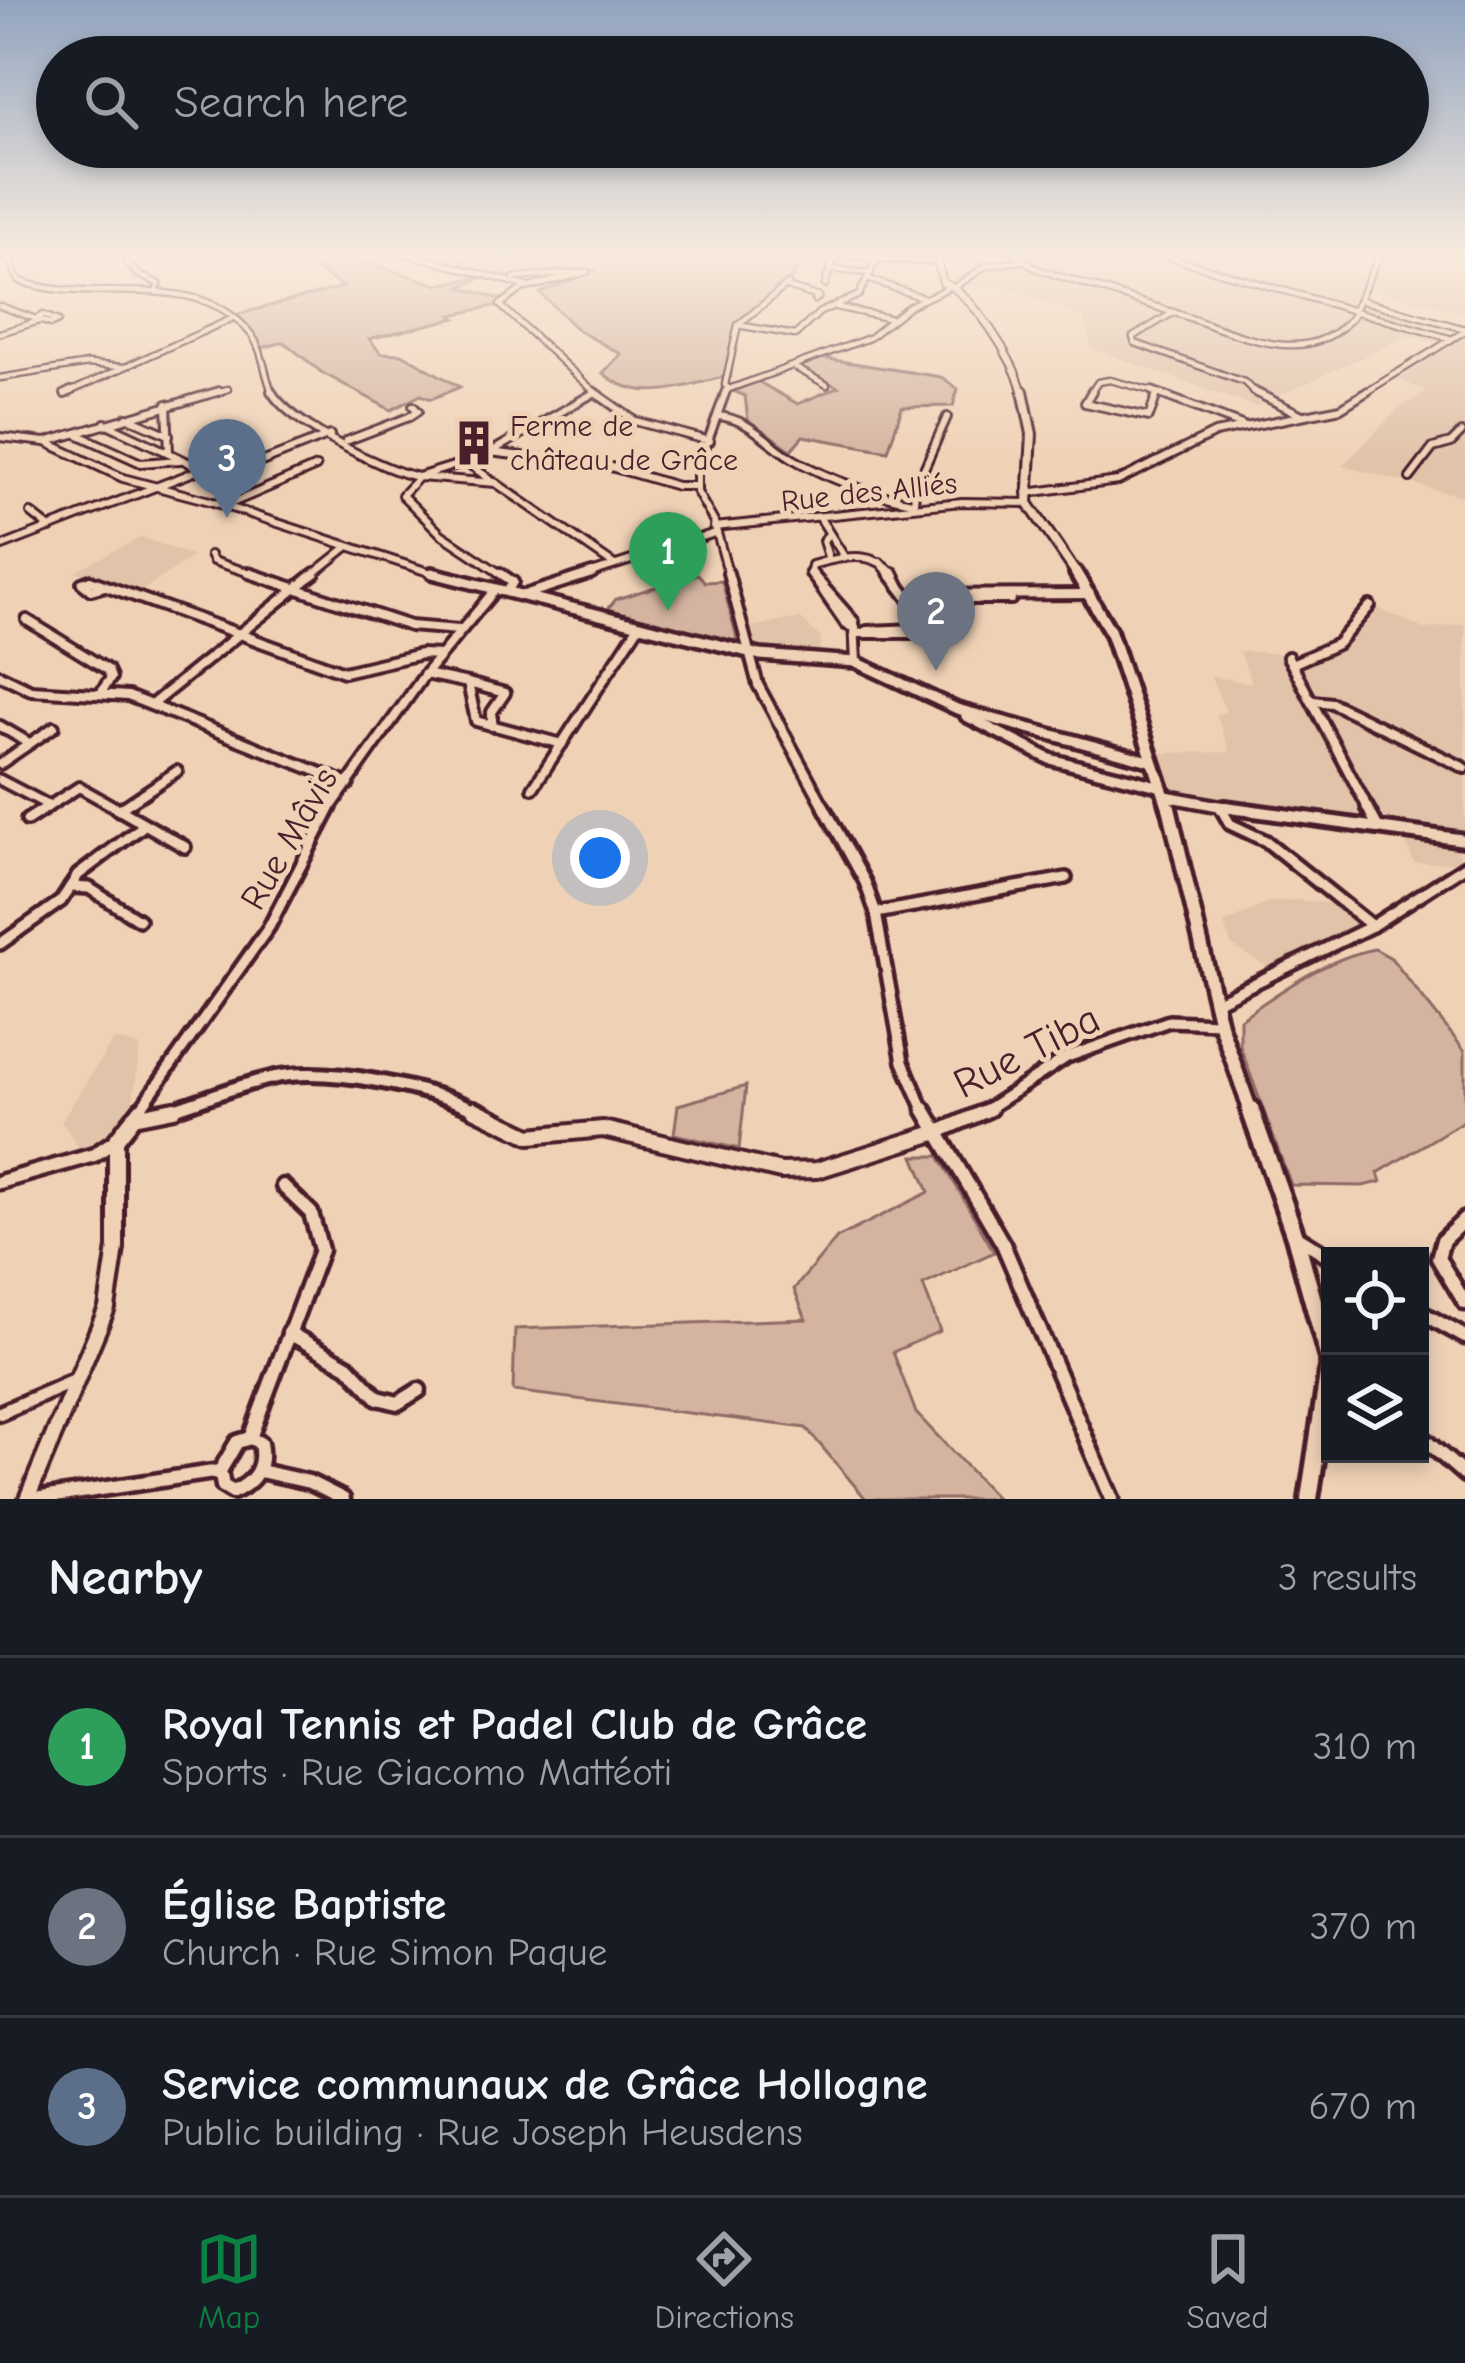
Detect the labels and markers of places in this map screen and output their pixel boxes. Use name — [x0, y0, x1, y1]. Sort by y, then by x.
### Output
place label: Ferme de château de Grâce — [510, 409, 738, 478]
building icon: Ferme de château de Grâce — [449, 418, 499, 468]
pin: 3 — [188, 419, 266, 518]
pin: 1 — [629, 512, 707, 611]
pin: 2 — [897, 572, 975, 671]

